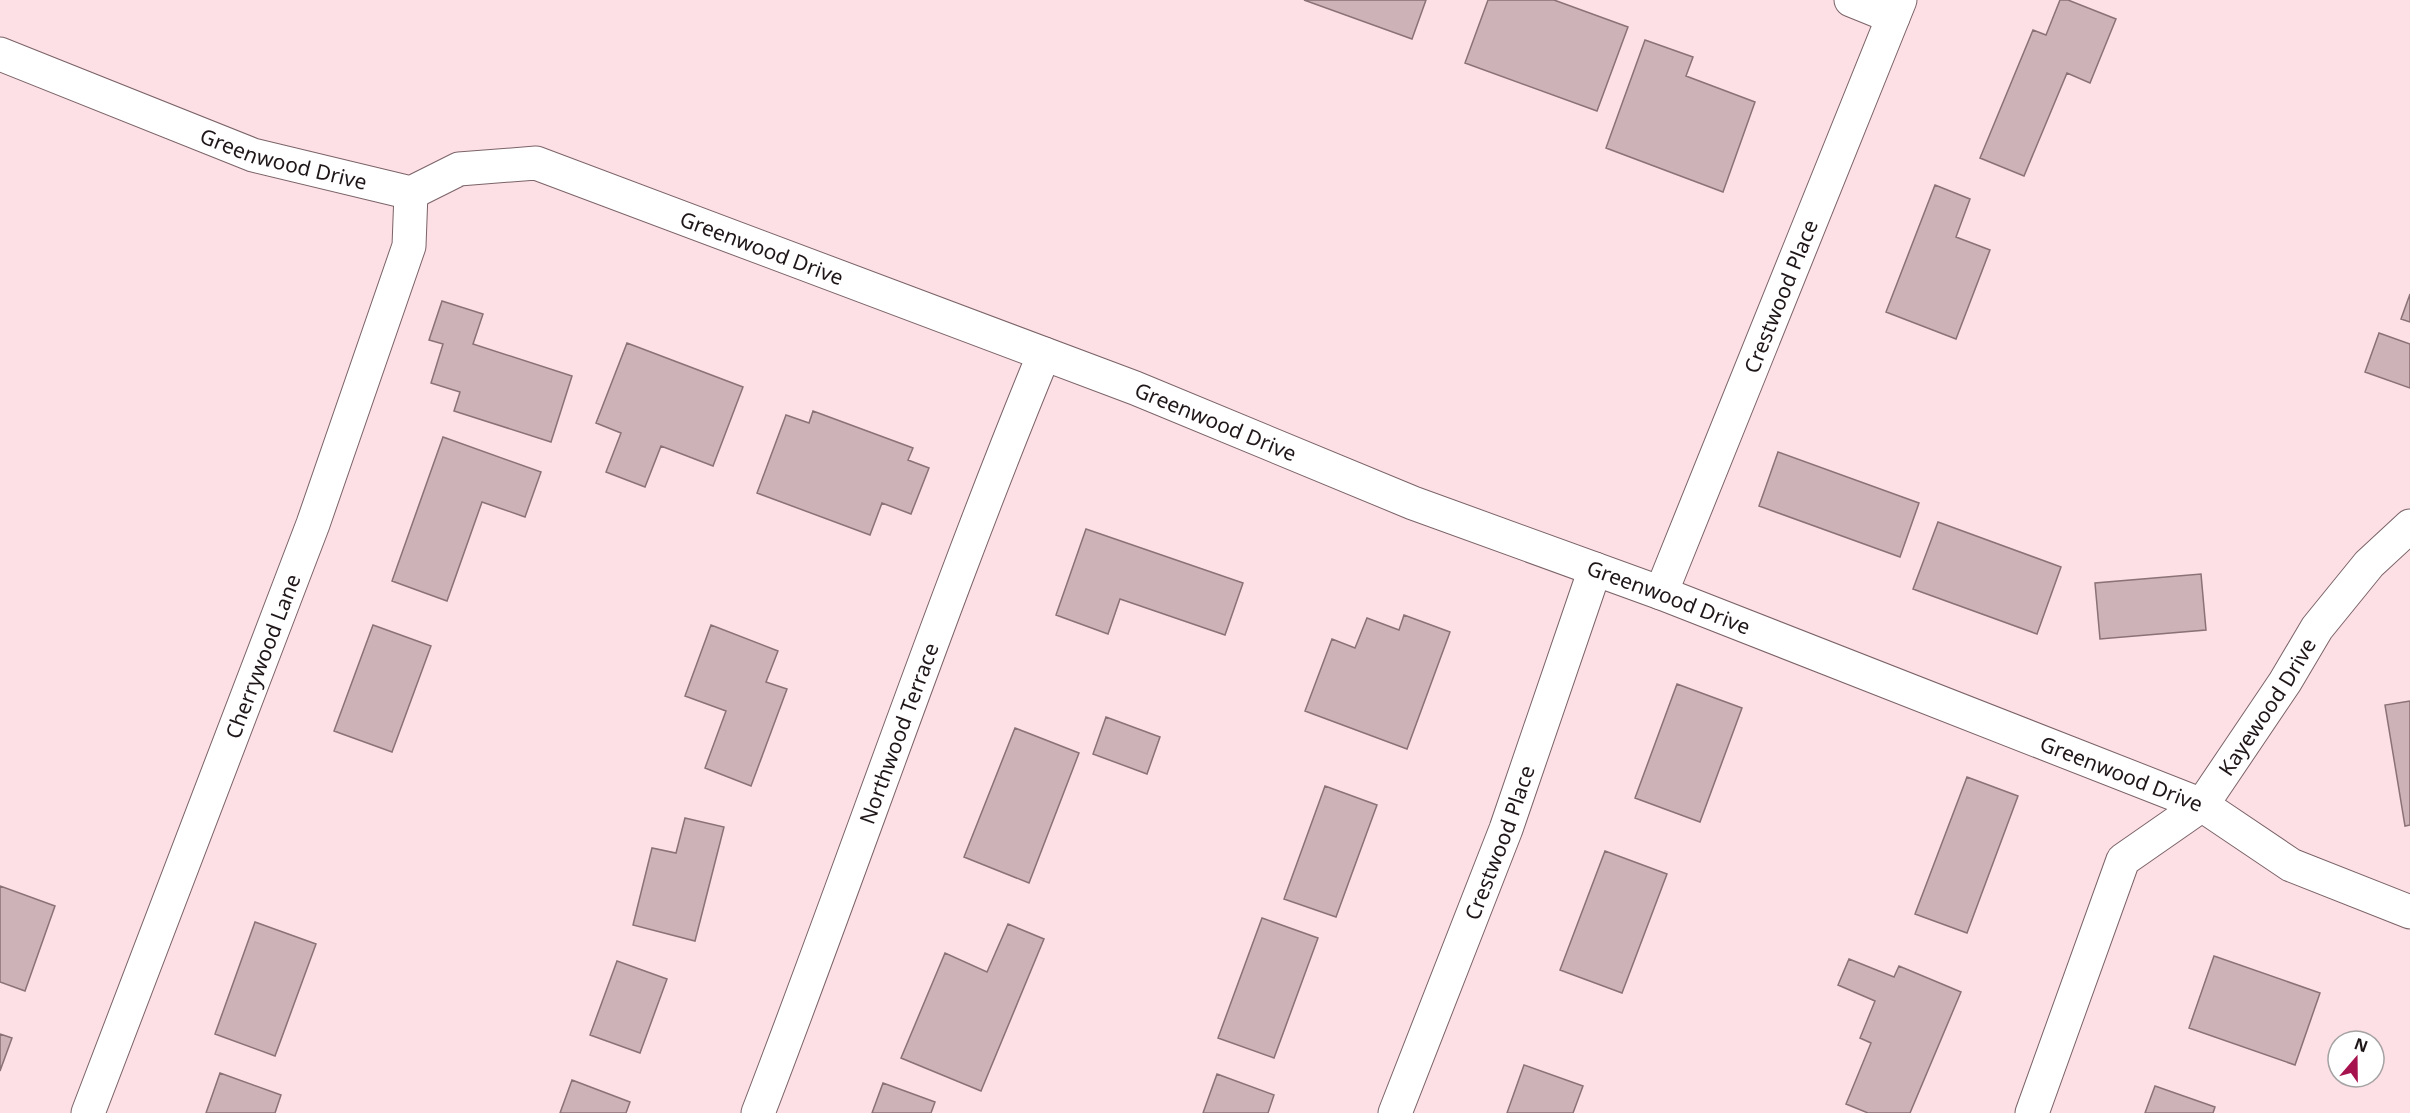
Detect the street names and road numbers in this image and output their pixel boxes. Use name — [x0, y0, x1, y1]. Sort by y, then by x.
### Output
street label: Greenwood Drive — [196, 121, 370, 196]
street label: Greenwood Drive — [676, 204, 847, 291]
street label: Crestwood Place — [1737, 215, 1824, 377]
street label: Greenwood Drive — [1131, 375, 1301, 467]
street label: Greenwood Drive — [1583, 553, 1755, 641]
street label: Cherrywood Lane — [218, 570, 307, 743]
street label: Kayewood Drive — [2212, 633, 2322, 781]
street label: Northwood Terrace — [853, 639, 945, 828]
street label: Greenwood Drive — [2036, 729, 2207, 818]
street label: Crestwood Place — [1458, 761, 1541, 924]

